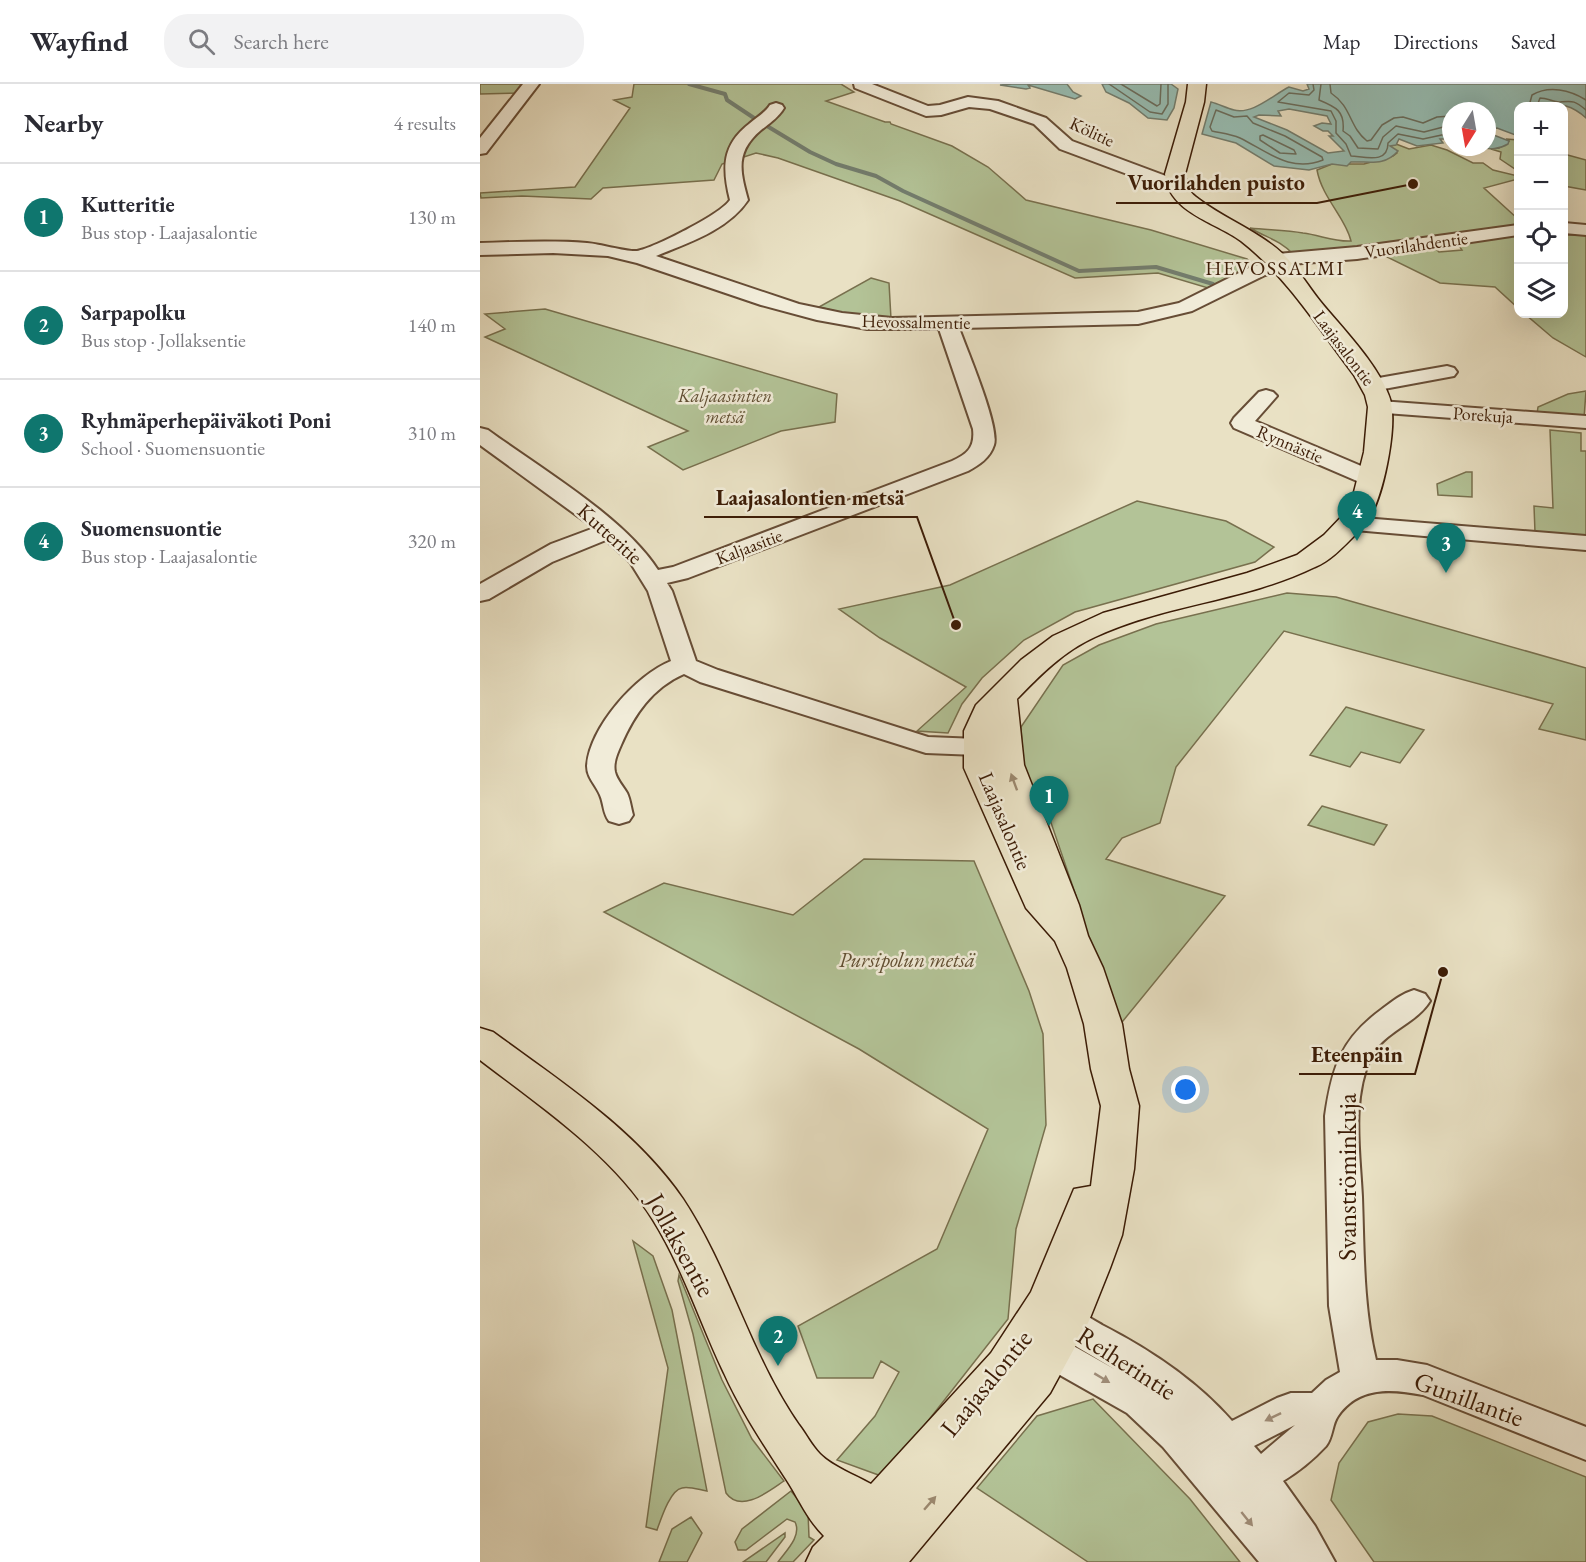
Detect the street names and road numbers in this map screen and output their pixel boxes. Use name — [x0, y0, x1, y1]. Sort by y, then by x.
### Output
street label: Kölitie — [1066, 111, 1118, 152]
street label: Vuorilahdentie — [1363, 226, 1469, 263]
street label: Laajasalontie — [1309, 305, 1380, 390]
street label: Hevossalmentie — [861, 309, 971, 334]
street label: Porekuja — [1452, 401, 1515, 428]
street label: Rynnästie — [1254, 419, 1327, 468]
street label: Kutteritie — [572, 497, 649, 570]
street label: Kaljaasitie — [712, 523, 785, 570]
street label: Laajasalontie — [973, 768, 1038, 874]
street label: Svanströminkuja — [1330, 1092, 1364, 1261]
street label: Jollaksentie — [638, 1185, 723, 1303]
street label: Reiherintie — [1071, 1318, 1183, 1408]
street label: Laajasalontie — [932, 1322, 1040, 1444]
street label: Gunillantie — [1410, 1364, 1528, 1434]

